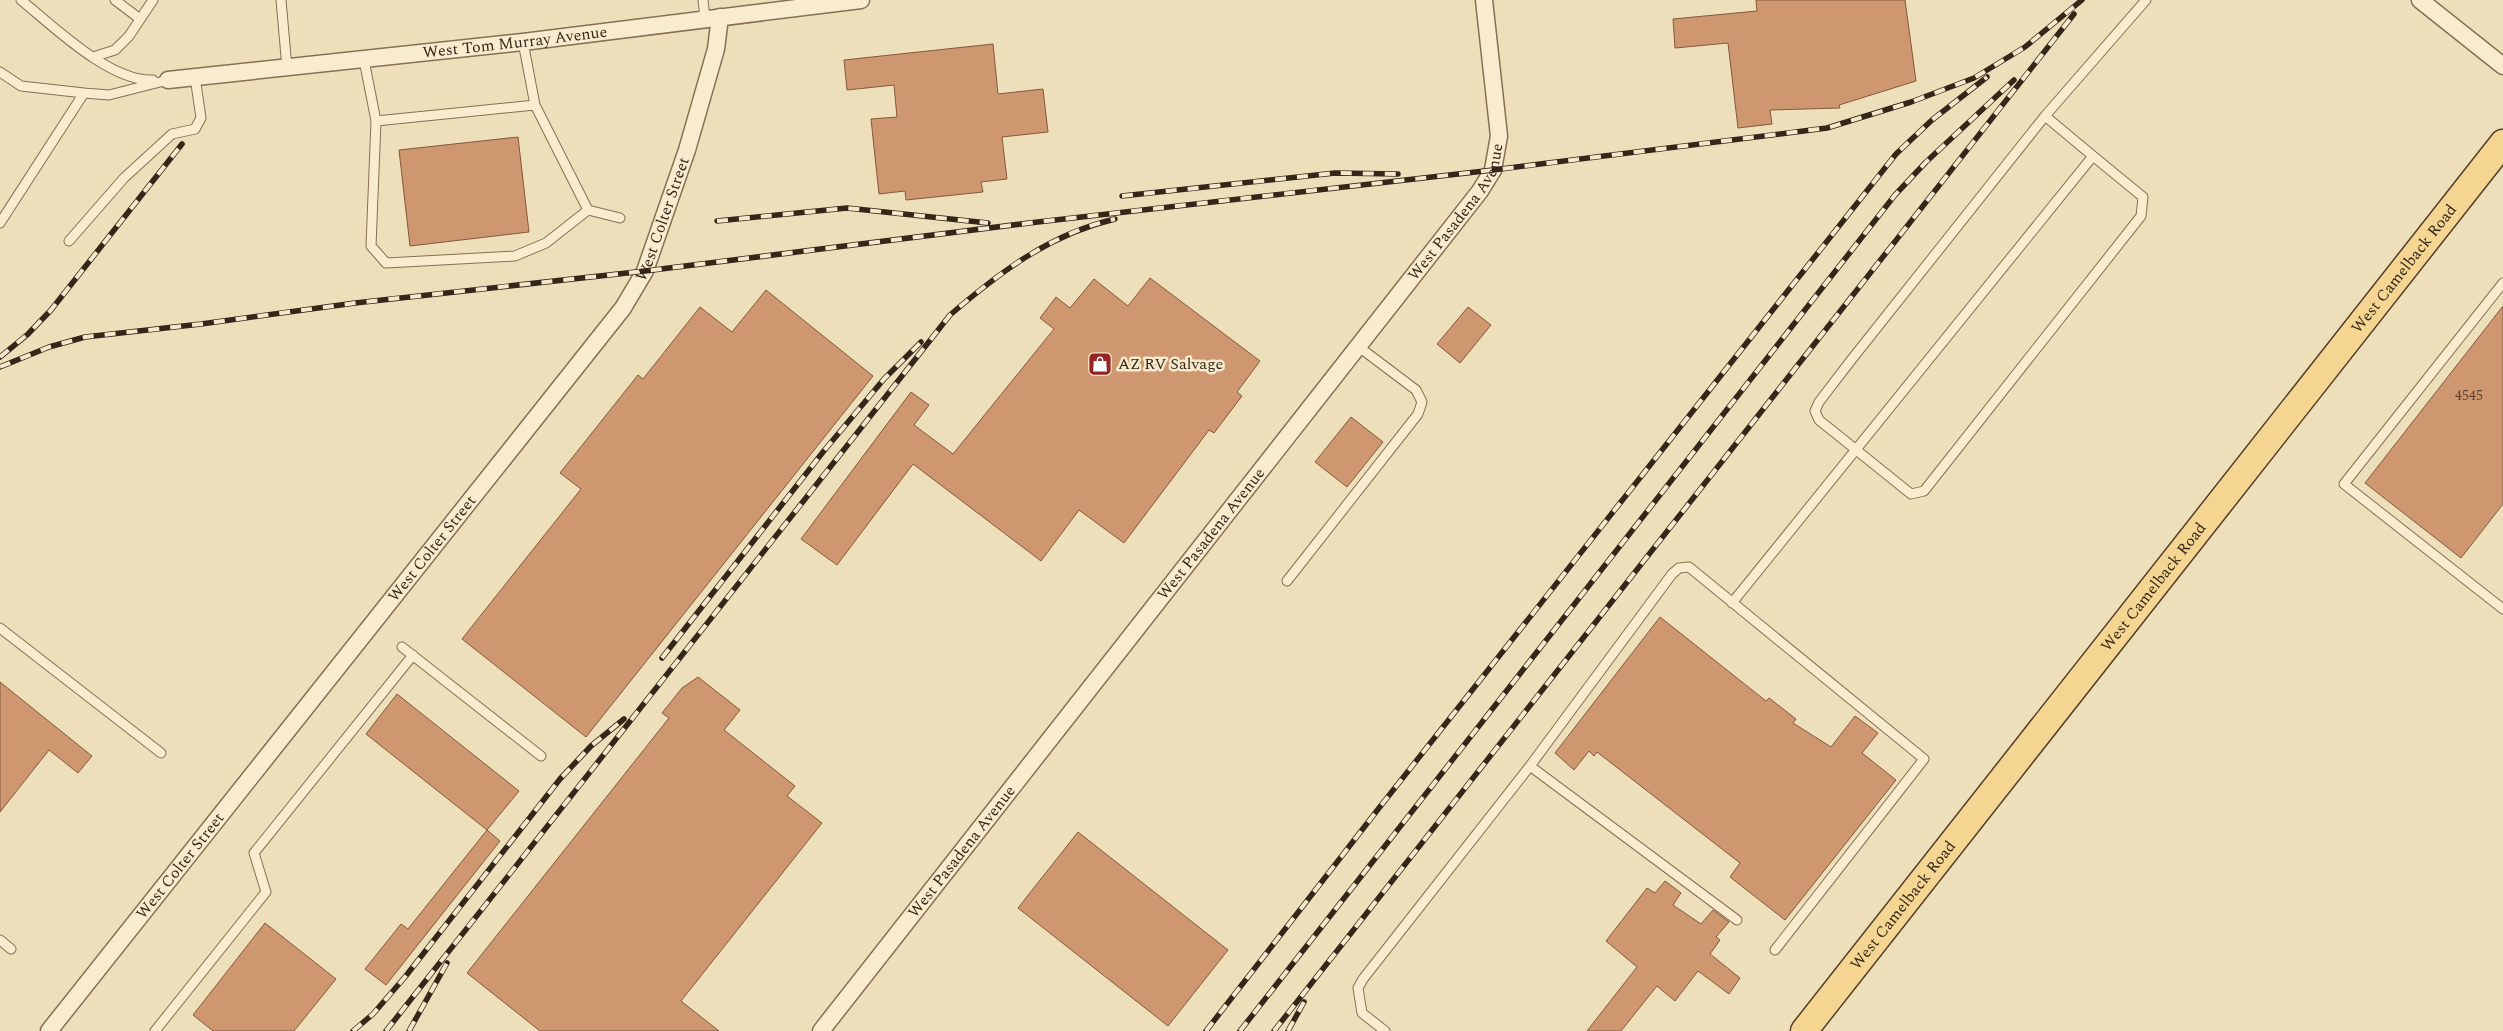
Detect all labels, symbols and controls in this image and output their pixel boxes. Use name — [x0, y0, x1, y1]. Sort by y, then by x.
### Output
street label: West Tom Murray Avenue — [422, 20, 609, 65]
street label: West Pasadena Avenue — [1402, 141, 1510, 286]
street label: West Colter Street — [629, 153, 696, 286]
street label: West Camelback Road — [2345, 199, 2463, 339]
shop icon: AZ RV Salvage — [1087, 351, 1113, 377]
place label: AZ RV Salvage — [1118, 352, 1223, 376]
house number: 4545 — [2455, 385, 2483, 406]
street label: West Pasadena Avenue — [1151, 462, 1271, 605]
street label: West Colter Street — [382, 490, 482, 607]
street label: West Camelback Road — [2095, 517, 2212, 657]
street label: West Pasadena Avenue — [902, 780, 1021, 923]
street label: West Colter Street — [130, 807, 230, 924]
street label: West Camelback Road — [1844, 835, 1962, 975]

